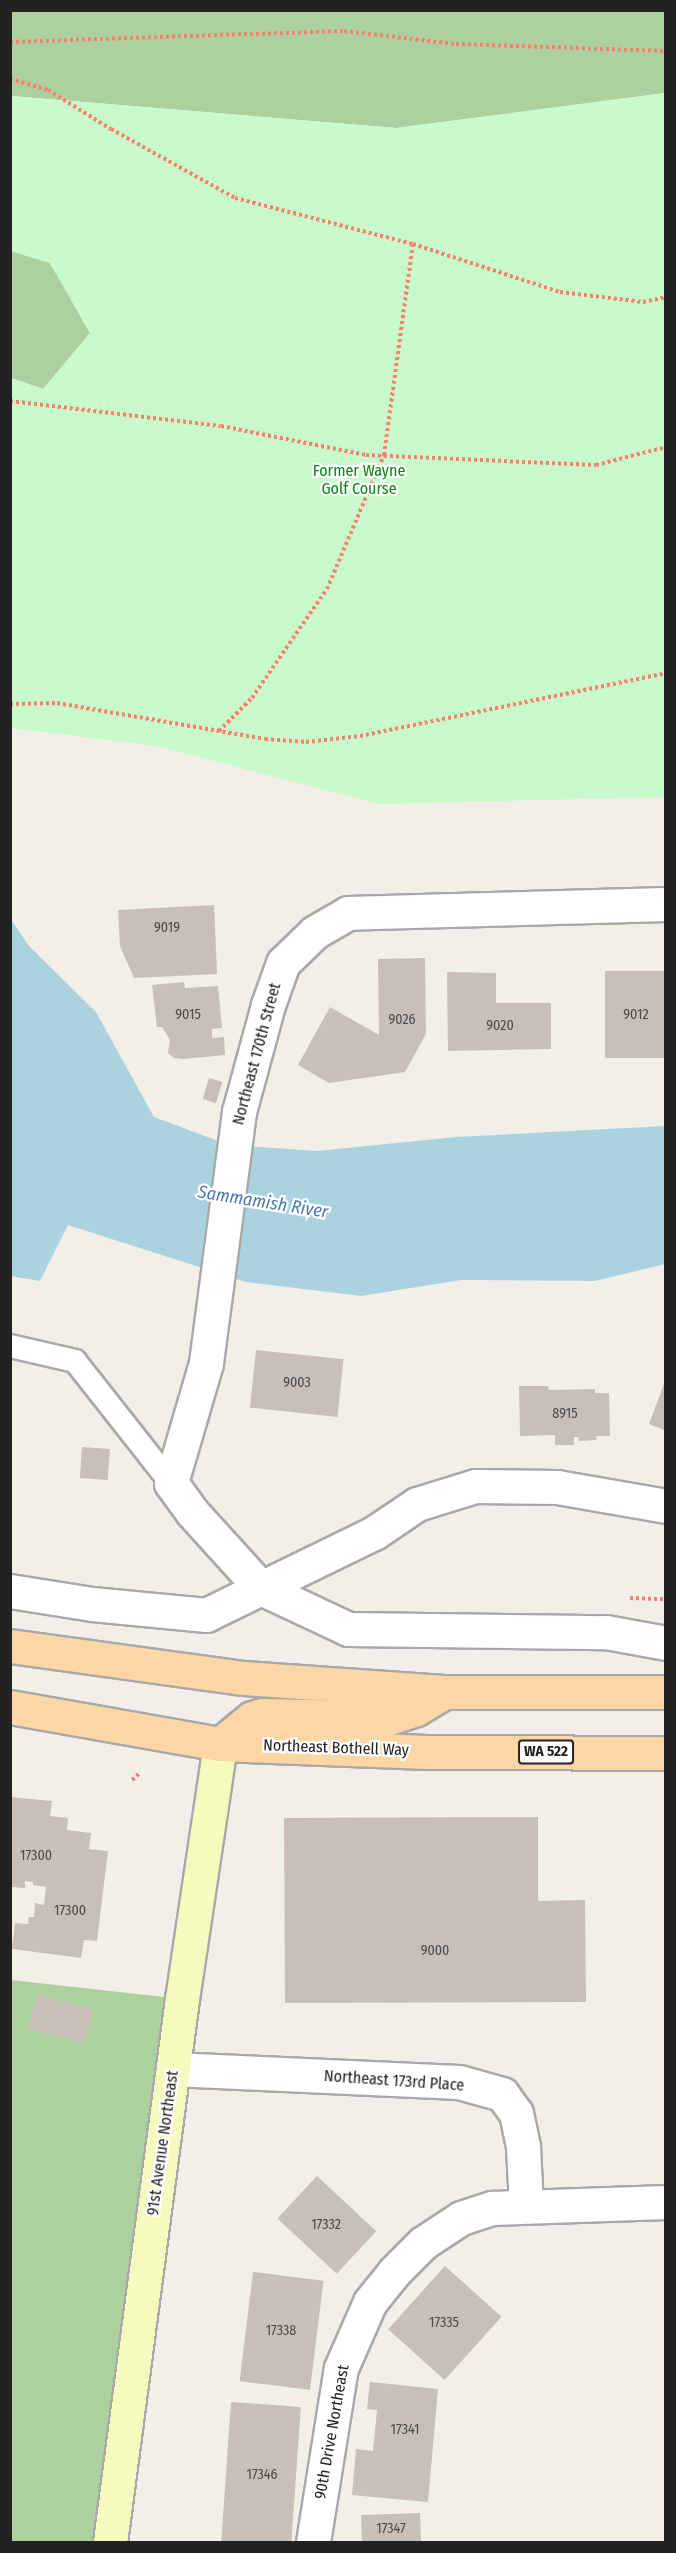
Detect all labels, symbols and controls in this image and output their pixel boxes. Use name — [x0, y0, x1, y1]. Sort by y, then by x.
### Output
park label: Former Wayne Golf Course — [313, 461, 405, 499]
house number: 9019 — [154, 920, 180, 936]
street label: Northeast 170th Street — [229, 981, 285, 1127]
house number: 9015 — [175, 1007, 201, 1023]
house number: 9012 — [623, 1007, 649, 1023]
house number: 9026 — [388, 1012, 416, 1028]
house number: 9020 — [486, 1018, 514, 1034]
water label: Sammamish River — [196, 1181, 330, 1223]
house number: 9003 — [283, 1375, 311, 1391]
house number: 8915 — [552, 1406, 578, 1422]
street label: Northeast Bothell Way — [263, 1736, 409, 1760]
road number: WA 522 — [518, 1740, 574, 1764]
house number: 17300 — [20, 1848, 52, 1864]
house number: 17300 — [54, 1903, 86, 1919]
house number: 9000 — [421, 1943, 449, 1959]
street label: Northeast 173rd Place — [323, 2067, 465, 2095]
street label: 91st Avenue Northeast — [143, 2069, 183, 2217]
house number: 17332 — [311, 2217, 341, 2233]
house number: 17335 — [429, 2315, 459, 2331]
house number: 17338 — [266, 2323, 296, 2339]
street label: 90th Drive Northeast — [311, 2363, 353, 2501]
house number: 17341 — [391, 2422, 419, 2438]
house number: 17346 — [247, 2467, 277, 2483]
house number: 17347 — [376, 2521, 406, 2537]

